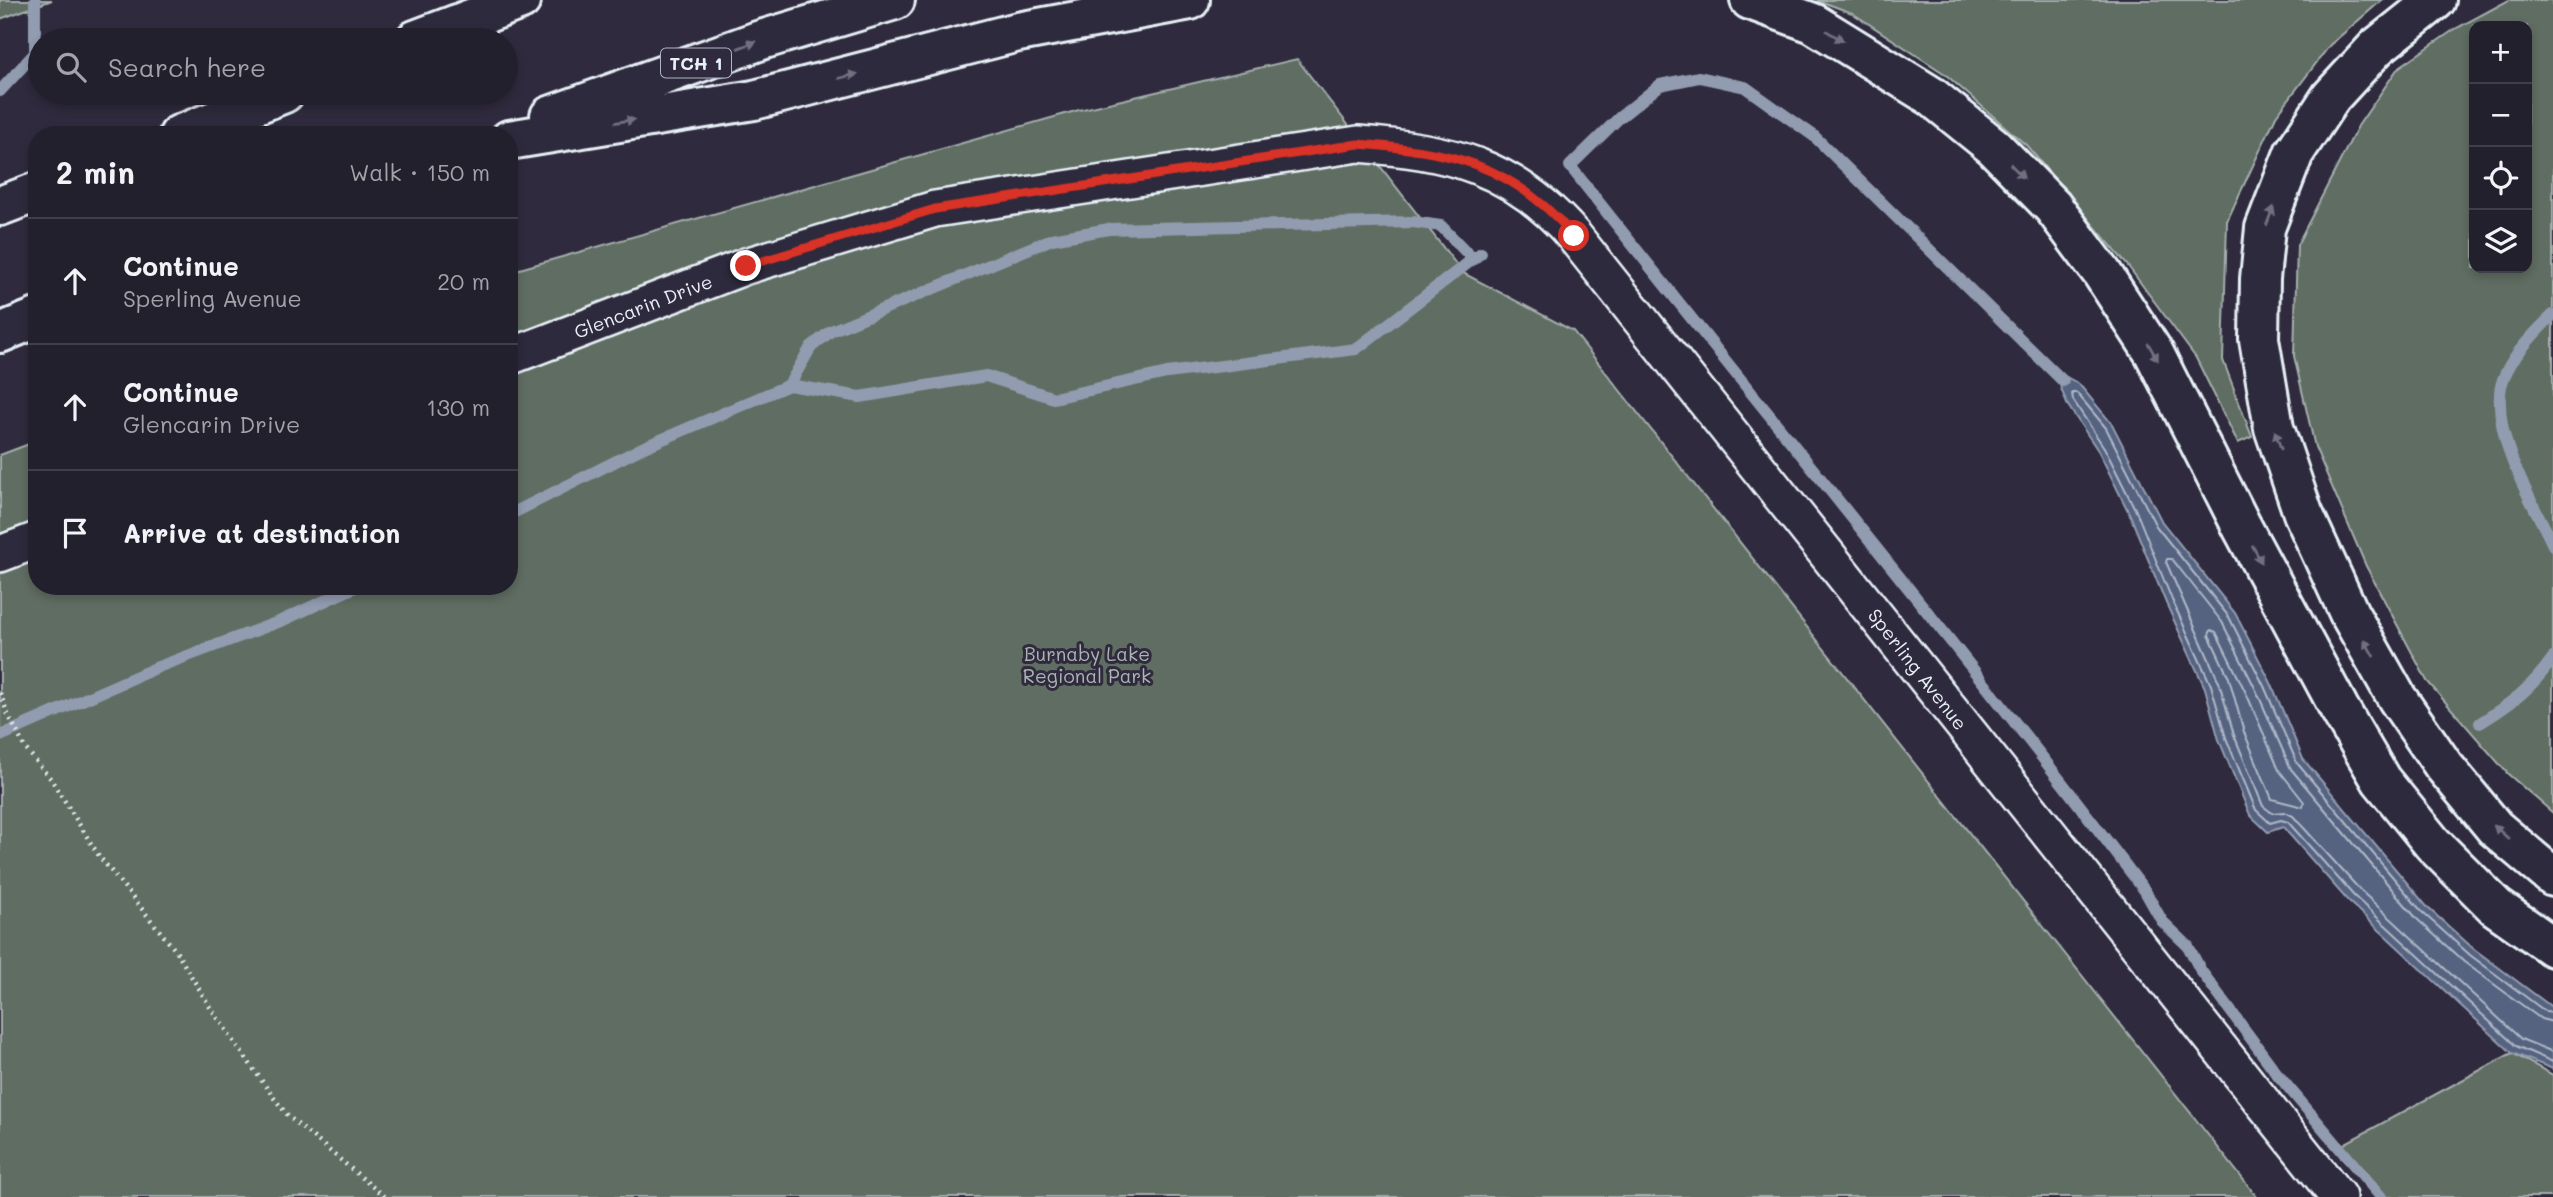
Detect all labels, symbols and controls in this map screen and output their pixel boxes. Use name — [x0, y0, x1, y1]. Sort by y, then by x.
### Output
map controls — [2469, 21, 2532, 273]
button: + — [2469, 21, 2532, 84]
search box — [28, 28, 518, 105]
one-way arrow — [1825, 30, 1844, 42]
one-way arrow — [737, 39, 758, 50]
icon: search — [52, 48, 90, 86]
road number: TCH 1 — [661, 48, 731, 78]
text: Search here — [108, 50, 266, 84]
one-way arrow — [837, 70, 859, 81]
button: − — [2469, 84, 2532, 147]
one-way arrow — [614, 115, 636, 126]
button: locate — [2469, 147, 2532, 210]
text: 2 min — [56, 152, 135, 192]
text: Walk · 150 m — [349, 157, 490, 187]
one-way arrow — [2008, 162, 2024, 179]
one-way arrow — [2265, 205, 2276, 226]
button: layers — [2469, 210, 2532, 273]
route start — [1558, 220, 1589, 251]
text: Continue — [123, 249, 239, 283]
route end — [730, 250, 761, 281]
icon: ahead — [56, 262, 94, 300]
text: 20 m — [437, 266, 490, 296]
street label: Glencarin Drive — [570, 268, 716, 344]
text: Sperling Avenue — [123, 283, 302, 313]
one-way arrow — [2146, 343, 2159, 362]
text: Continue — [123, 375, 239, 409]
icon: ahead — [56, 388, 94, 426]
text: 130 m — [426, 392, 490, 422]
text: Glencarin Drive — [123, 409, 300, 439]
one-way arrow — [2272, 430, 2283, 451]
icon: arrive — [56, 514, 94, 552]
text: Arrive at destination — [123, 516, 400, 550]
one-way arrow — [2251, 545, 2263, 564]
street label: Sperling Avenue — [1863, 603, 1973, 735]
one-way arrow — [2363, 639, 2375, 658]
park label: Burnaby Lake Regional Park — [1023, 641, 1151, 688]
one-way arrow — [2493, 825, 2510, 841]

